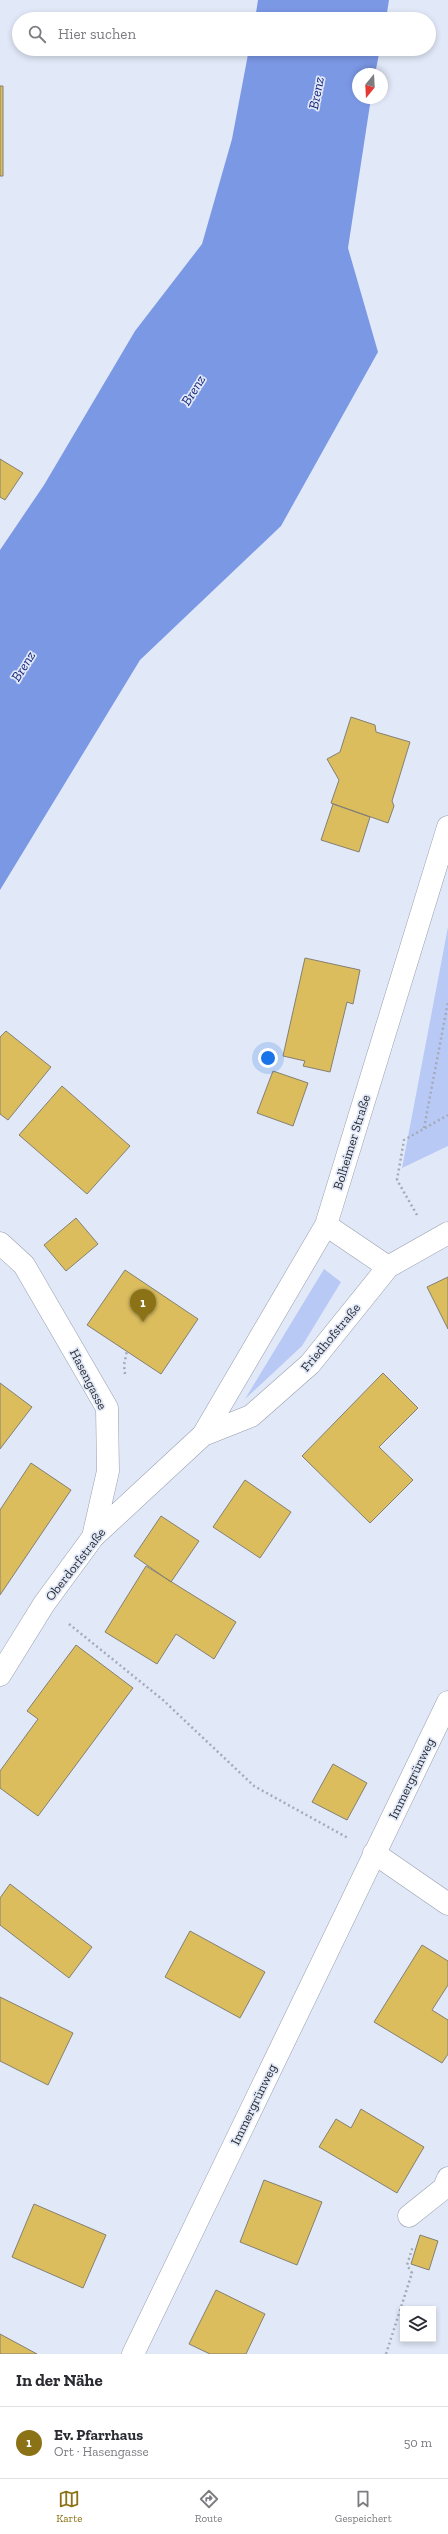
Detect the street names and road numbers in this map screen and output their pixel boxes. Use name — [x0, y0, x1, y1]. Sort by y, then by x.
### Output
street label: Bolheimer Straße — [330, 1093, 373, 1191]
street label: Friedhofstraße — [297, 1300, 363, 1375]
street label: Hasengasse — [67, 1346, 110, 1412]
street label: Oberdorfstraße — [42, 1525, 108, 1604]
street label: Immergrünweg — [385, 1735, 438, 1821]
street label: Immergrünweg — [227, 2061, 280, 2147]

